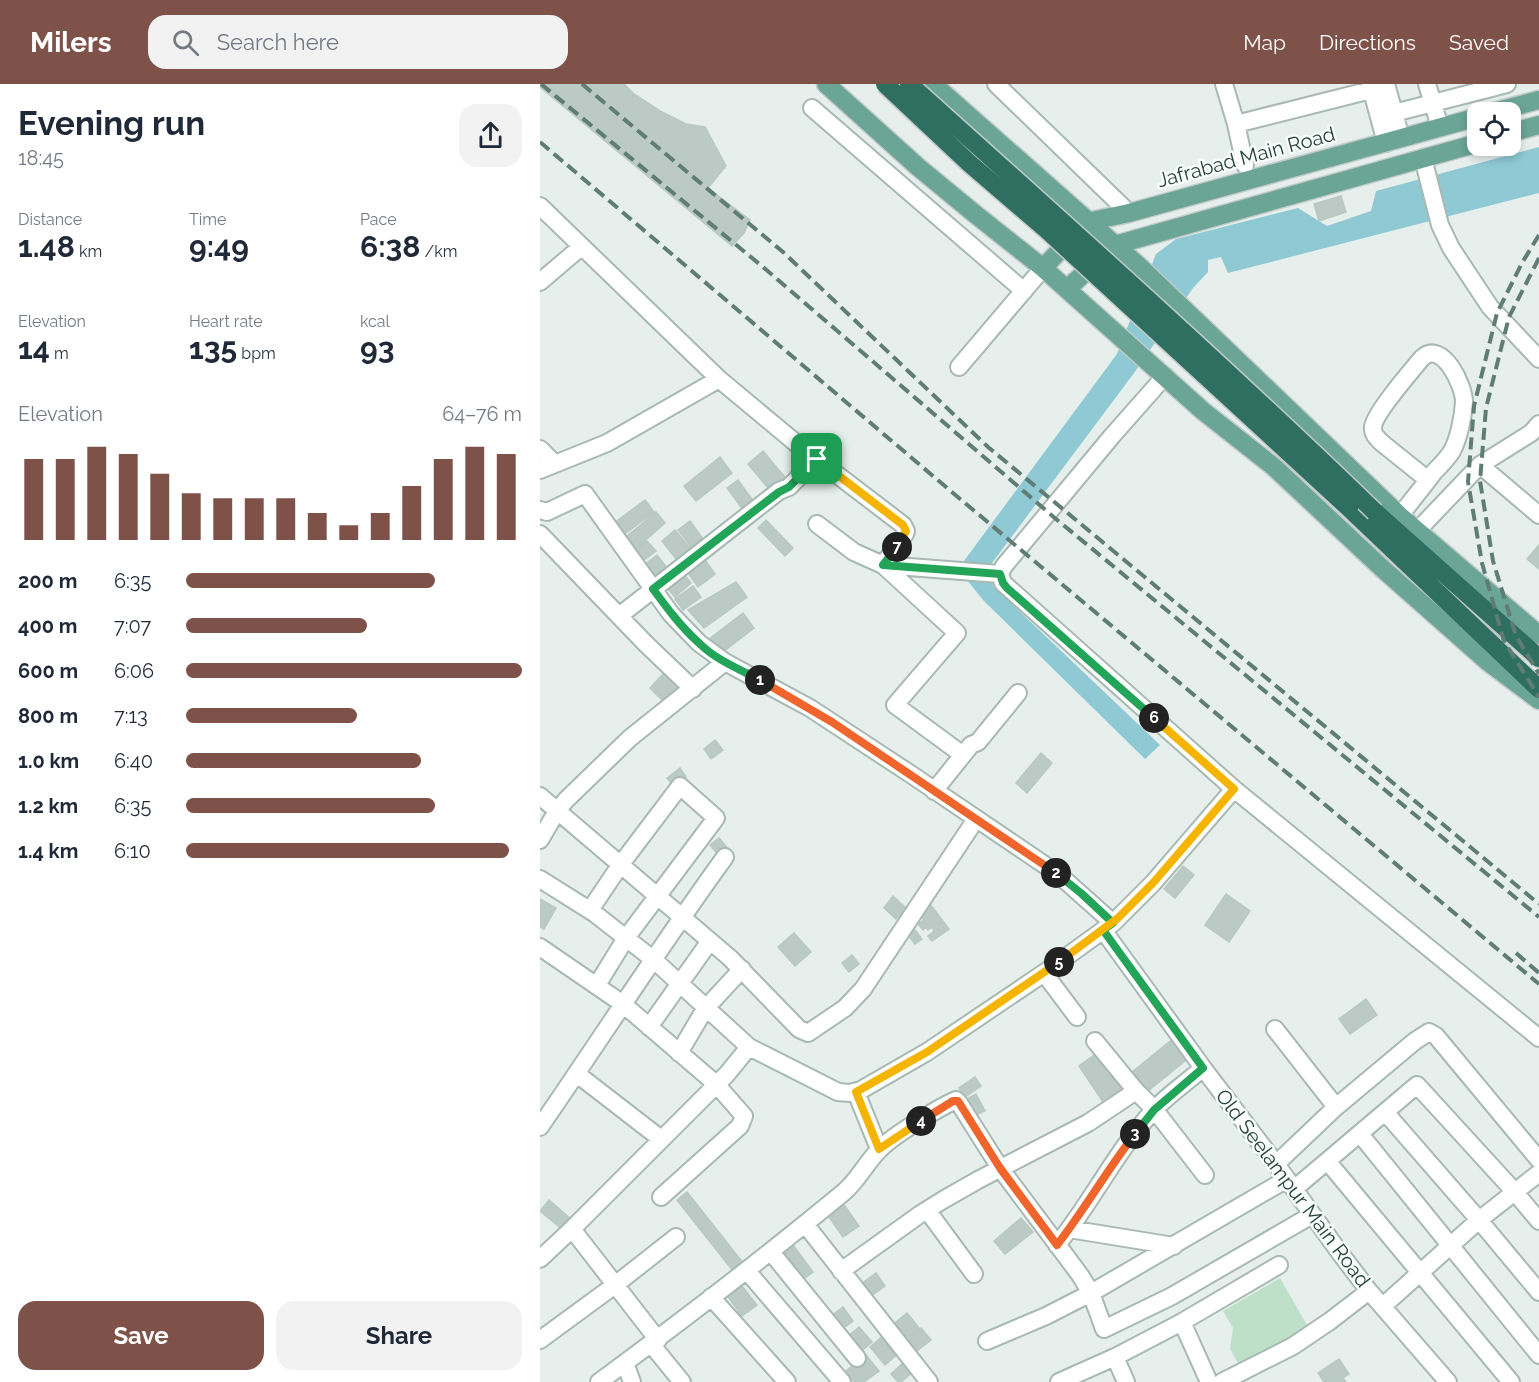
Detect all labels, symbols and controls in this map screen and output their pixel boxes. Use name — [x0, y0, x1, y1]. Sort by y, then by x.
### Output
search box — [148, 15, 568, 69]
text: Milers — [30, 26, 112, 59]
icon: search — [169, 26, 202, 59]
text: Search here — [217, 29, 339, 55]
text: Map — [1243, 30, 1286, 55]
text: Directions — [1319, 30, 1416, 55]
text: Saved — [1449, 30, 1509, 55]
map controls — [1467, 102, 1521, 156]
button: locate — [1467, 102, 1521, 156]
text: Evening run — [18, 104, 205, 143]
button: share — [459, 104, 522, 167]
street label: Jafrabad Main Road — [1155, 122, 1337, 192]
text: 18:45 — [18, 146, 64, 170]
text: Distance — [18, 210, 82, 229]
text: Time — [189, 210, 226, 229]
text: Pace — [360, 210, 397, 229]
text: 1.48 — [18, 229, 75, 264]
text: 9:49 — [189, 229, 249, 264]
text: 6:38 — [360, 229, 420, 264]
text: km — [75, 242, 102, 261]
text: /km — [420, 242, 457, 261]
text: Elevation — [18, 312, 86, 331]
text: Heart rate — [189, 312, 263, 331]
text: kcal — [360, 312, 390, 331]
text: 14 — [18, 331, 50, 366]
text: 135 — [189, 331, 237, 366]
text: 93 — [360, 331, 394, 366]
text: m — [50, 344, 69, 363]
text: bpm — [237, 344, 276, 363]
text: Elevation — [18, 402, 103, 426]
text: 64–76 m — [442, 402, 522, 426]
pin — [791, 433, 842, 484]
icon: arrive — [800, 442, 833, 475]
pin: 7 — [882, 532, 912, 562]
text: 7 — [893, 537, 901, 556]
text: 200 m — [18, 569, 77, 593]
text: 6:35 — [114, 569, 151, 593]
text: 400 m — [18, 614, 77, 638]
text: 7:07 — [114, 614, 151, 638]
text: 600 m — [18, 659, 78, 683]
text: 6:06 — [114, 659, 154, 683]
pin: 1 — [745, 665, 775, 695]
text: 1 — [756, 670, 764, 689]
pin: 6 — [1139, 703, 1169, 733]
text: 800 m — [18, 704, 78, 728]
text: 7:13 — [114, 704, 148, 728]
text: 6 — [1149, 708, 1159, 727]
text: 1.0 km — [18, 749, 79, 773]
text: 6:40 — [114, 749, 153, 773]
text: 1.2 km — [18, 794, 78, 818]
text: 6:35 — [114, 794, 151, 818]
text: 1.4 km — [18, 839, 78, 863]
text: 6:10 — [114, 839, 151, 863]
pin: 2 — [1041, 858, 1071, 888]
text: 2 — [1051, 863, 1061, 882]
pin: 5 — [1044, 947, 1074, 977]
text: 5 — [1055, 952, 1063, 971]
street label: Old Seelampur Main Road — [1211, 1084, 1375, 1292]
pin: 4 — [906, 1106, 936, 1136]
text: 4 — [916, 1111, 926, 1130]
pin: 3 — [1120, 1119, 1150, 1149]
text: 3 — [1131, 1124, 1139, 1143]
button: Save — [18, 1301, 264, 1370]
button: Share — [276, 1301, 522, 1370]

